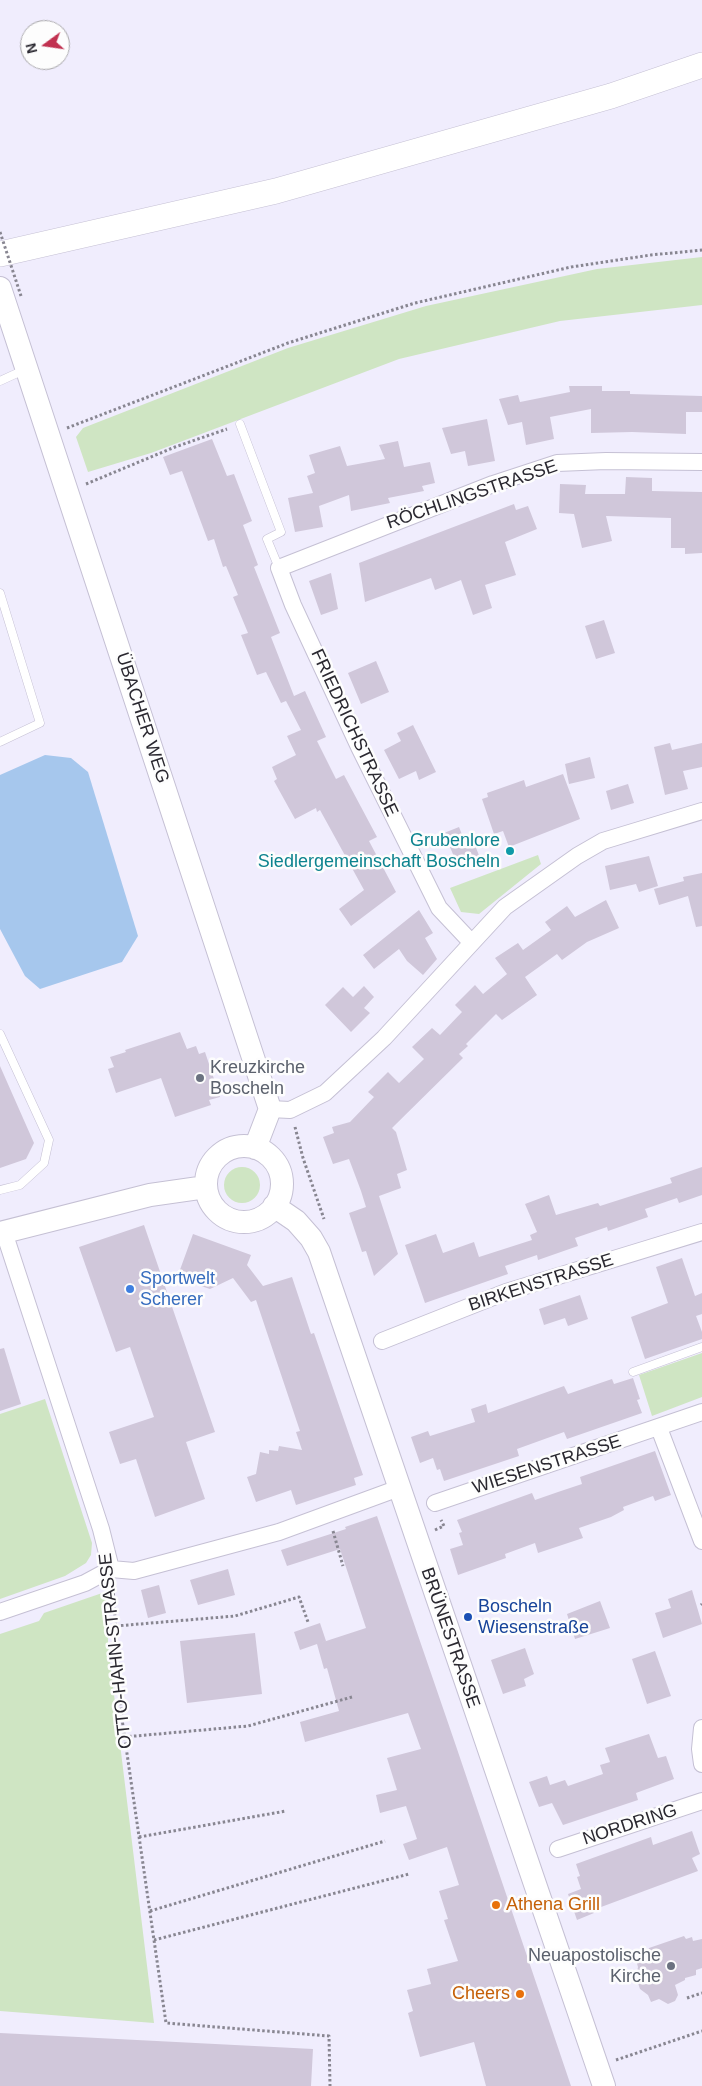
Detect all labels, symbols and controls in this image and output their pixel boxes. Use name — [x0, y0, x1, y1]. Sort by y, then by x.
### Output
north arrow — [20, 20, 70, 70]
text: N — [22, 42, 40, 55]
street label: RÖCHLINGSTRASSE — [384, 456, 560, 534]
street label: FRIEDRICHSTRASSE — [306, 646, 402, 820]
street label: ÜBACHER WEG — [111, 650, 173, 786]
place label: Grubenlore Siedlergemeinschaft Boscheln — [258, 830, 500, 872]
marker: Grubenlore Siedlergemeinschaft Boscheln — [504, 845, 516, 857]
place label: Kreuzkirche Boscheln — [210, 1057, 305, 1100]
marker: Kreuzkirche Boscheln — [194, 1072, 206, 1084]
street label: BIRKENSTRASSE — [466, 1249, 616, 1317]
place label: Sportwelt Scherer — [140, 1268, 215, 1310]
marker: Sportwelt Scherer — [124, 1283, 136, 1295]
street label: WIESENSTRASSE — [470, 1431, 624, 1499]
street label: OTTO-HAHN-STRASSE — [95, 1552, 137, 1750]
street label: BRÜNESTRASSE — [416, 1565, 484, 1711]
place label: Boscheln Wiesenstraße — [478, 1596, 589, 1638]
marker: Boscheln Wiesenstraße — [462, 1611, 474, 1623]
street label: NORDRING — [580, 1800, 680, 1850]
place label: Athena Grill — [506, 1894, 600, 1916]
marker: Athena Grill — [490, 1899, 502, 1911]
place label: Neuapostolische Kirche — [528, 1945, 661, 1988]
marker: Neuapostolische Kirche — [665, 1960, 677, 1972]
place label: Cheers — [452, 1983, 510, 2005]
marker: Cheers — [514, 1988, 526, 2000]

